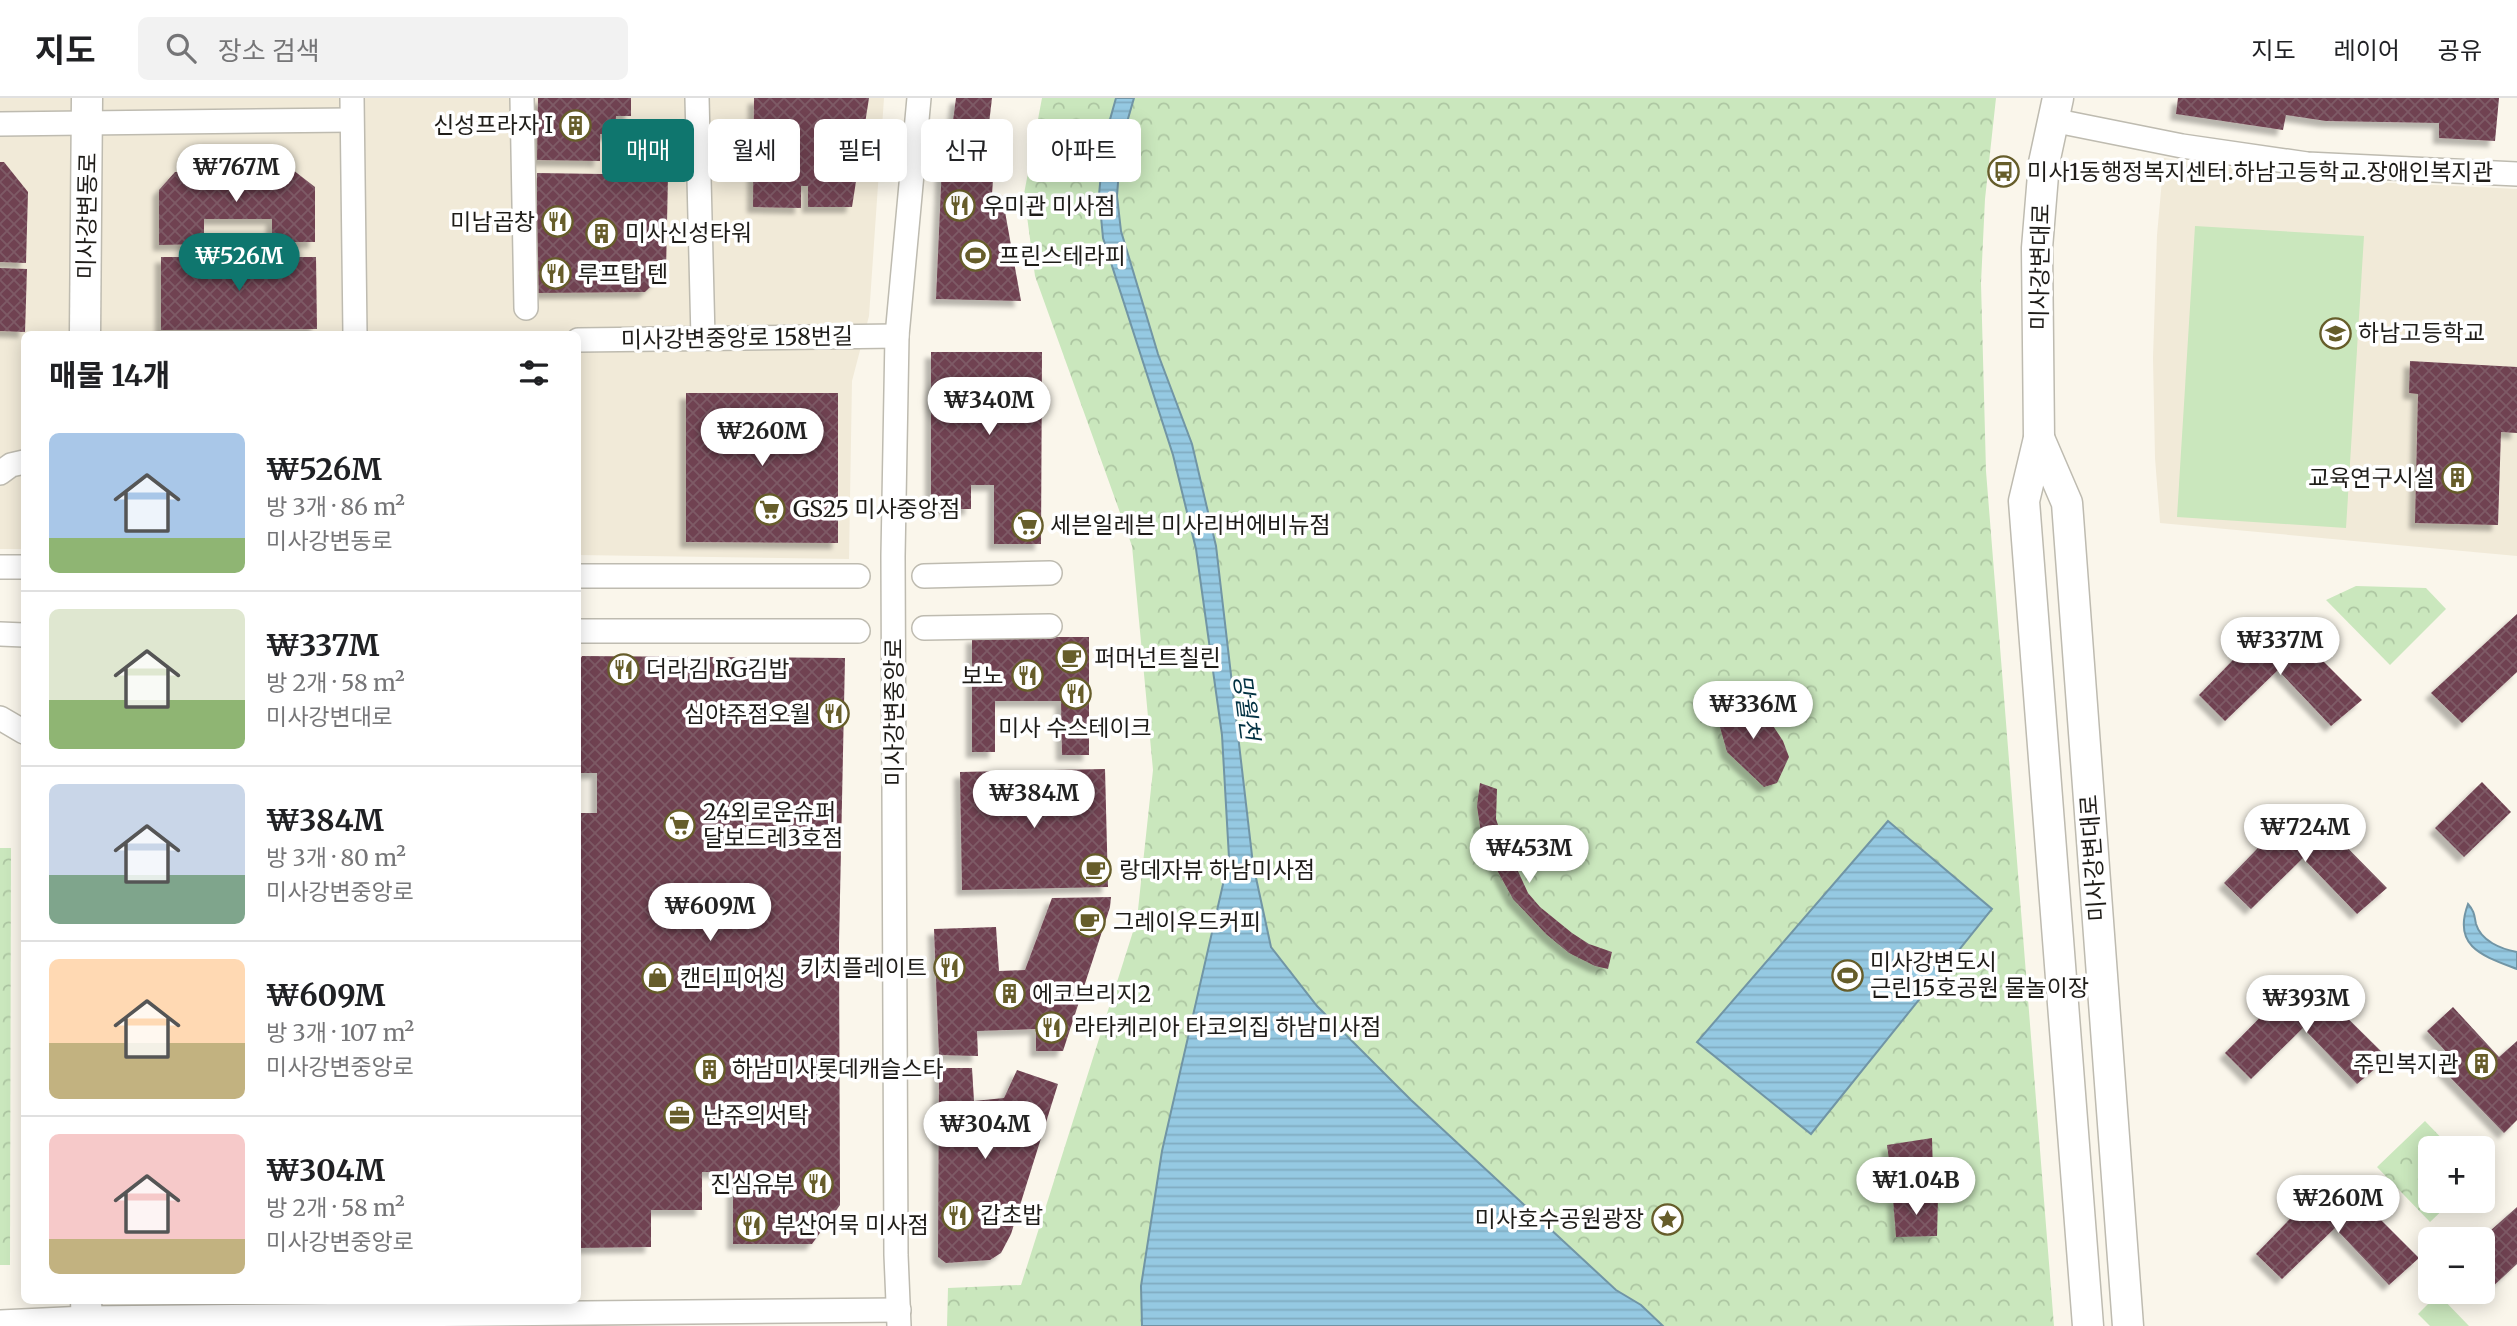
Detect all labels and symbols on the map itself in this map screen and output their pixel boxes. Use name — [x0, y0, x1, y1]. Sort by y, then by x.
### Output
building icon: 신성프라자 I — [559, 108, 593, 142]
place label: 신성프라자 I — [433, 110, 553, 139]
pin: ₩767M — [187, 144, 285, 204]
street label: 미사강변동로 — [71, 152, 102, 280]
bus stop icon: 미사1동행정복지센터.하남고등학교.장애인복지관 — [1987, 155, 2021, 189]
place label: 미사1동행정복지센터.하남고등학교.장애인복지관 — [2027, 157, 2494, 186]
restaurant icon: 우미관 미사점 — [943, 189, 977, 223]
place label: 우미관 미사점 — [983, 191, 1115, 220]
street label: 미사강변대로 — [2024, 203, 2055, 331]
restaurant icon: 미남곱창 — [541, 205, 575, 239]
place label: 미남곱창 — [450, 207, 535, 236]
building icon: 미사신성타워 — [585, 216, 619, 250]
place label: 미사신성타워 — [625, 218, 752, 247]
pin: ₩526M — [190, 234, 288, 293]
sports icon: 프린스테라피 — [959, 239, 993, 273]
place label: 프린스테라피 — [999, 241, 1126, 270]
restaurant icon: 루프탑 텐 — [538, 257, 572, 291]
place label: 루프탑 텐 — [578, 259, 668, 288]
school or university icon: 하남고등학교 — [2318, 316, 2352, 350]
place label: 하남고등학교 — [2358, 318, 2485, 347]
street label: 미사강변중앙로 158번길 — [621, 321, 853, 354]
pin: ₩340M — [940, 378, 1038, 437]
pin: ₩260M — [713, 408, 811, 468]
building icon: 교육연구시설 — [2441, 461, 2475, 495]
place label: 교육연구시설 — [2308, 463, 2435, 492]
supermarket icon: GS25 미사중앙점 — [753, 492, 787, 526]
place label: GS25 미사중앙점 — [793, 494, 960, 523]
supermarket icon: 세븐일레븐 미사리버에비뉴점 — [1010, 508, 1044, 542]
place label: 세븐일레븐 미사리버에비뉴점 — [1050, 510, 1331, 539]
pin: ₩337M — [2231, 618, 2329, 677]
street label: 미사강변중앙로 — [879, 638, 908, 786]
cafe icon: 퍼머넌트칠린 — [1054, 641, 1088, 675]
place label: 퍼머넌트칠린 — [1094, 643, 1221, 672]
restaurant icon: 더라김 RG김밥 — [606, 652, 640, 686]
place label: 더라김 RG김밥 — [646, 654, 790, 683]
restaurant icon: 보노 — [1010, 659, 1044, 693]
place label: 보노 — [962, 661, 1004, 690]
water label: 망월천 — [1227, 672, 1266, 745]
restaurant icon: 미사 수스테이크 — [1058, 677, 1092, 711]
pin: ₩336M — [1704, 682, 1802, 741]
restaurant icon: 심야주점오월 — [817, 697, 851, 731]
place label: 심야주점오월 — [684, 699, 811, 728]
place label: 미사 수스테이크 — [998, 713, 1152, 742]
pin: ₩384M — [985, 770, 1083, 830]
street label: 미사강변대로 — [2074, 794, 2111, 922]
place label: 24외로운슈퍼 달보드레3호점 — [703, 797, 843, 852]
pin: ₩724M — [2256, 804, 2354, 864]
supermarket icon: 24외로운슈퍼 달보드레3호점 — [663, 808, 697, 842]
pin: ₩453M — [1480, 826, 1578, 885]
cafe icon: 랑데자뷰 하남미사점 — [1079, 853, 1113, 887]
place label: 랑데자뷰 하남미사점 — [1119, 855, 1315, 884]
pin: ₩609M — [661, 884, 759, 943]
cafe icon: 그레이우드커피 — [1073, 905, 1107, 939]
place label: 그레이우드커피 — [1113, 907, 1261, 936]
place label: 미사강변도시 근린15호공원 물놀이장 — [1870, 947, 2089, 1002]
restaurant icon: 키치플레이트 — [933, 951, 967, 985]
place label: 키치플레이트 — [800, 953, 927, 982]
sports icon: 미사강변도시 근린15호공원 물놀이장 — [1830, 958, 1864, 992]
shop icon: 캔디피어싱 — [640, 961, 674, 995]
place label: 캔디피어싱 — [680, 963, 786, 992]
pin: ₩393M — [2257, 976, 2355, 1035]
building icon: 에코브리지2 — [992, 977, 1026, 1011]
place label: 에코브리지2 — [1032, 979, 1151, 1008]
restaurant icon: 라타케리아 타코의집 하남미사점 — [1034, 1010, 1068, 1044]
place label: 라타케리아 타코의집 하남미사점 — [1074, 1012, 1381, 1041]
building icon: 주민복지관 — [2465, 1047, 2499, 1081]
place label: 주민복지관 — [2353, 1049, 2459, 1078]
building icon: 하남미사롯데캐슬스타 — [692, 1052, 726, 1086]
place label: 하남미사롯데캐슬스타 — [732, 1054, 944, 1083]
office icon: 난주의서탁 — [663, 1098, 697, 1132]
place label: 난주의서탁 — [703, 1100, 809, 1129]
pin: ₩304M — [936, 1102, 1034, 1161]
pin: ₩1.04B — [1859, 1158, 1973, 1217]
restaurant icon: 진심유부 — [801, 1167, 835, 1201]
place label: 진심유부 — [710, 1169, 795, 1198]
pin: ₩260M — [2289, 1176, 2387, 1235]
restaurant icon: 갑초밥 — [940, 1198, 974, 1232]
place label: 갑초밥 — [980, 1200, 1043, 1229]
place icon: 미사호수공원광장 — [1650, 1202, 1684, 1236]
place label: 미사호수공원광장 — [1475, 1204, 1644, 1233]
restaurant icon: 부산어묵 미사점 — [735, 1208, 769, 1242]
place label: 부산어묵 미사점 — [775, 1210, 929, 1239]

